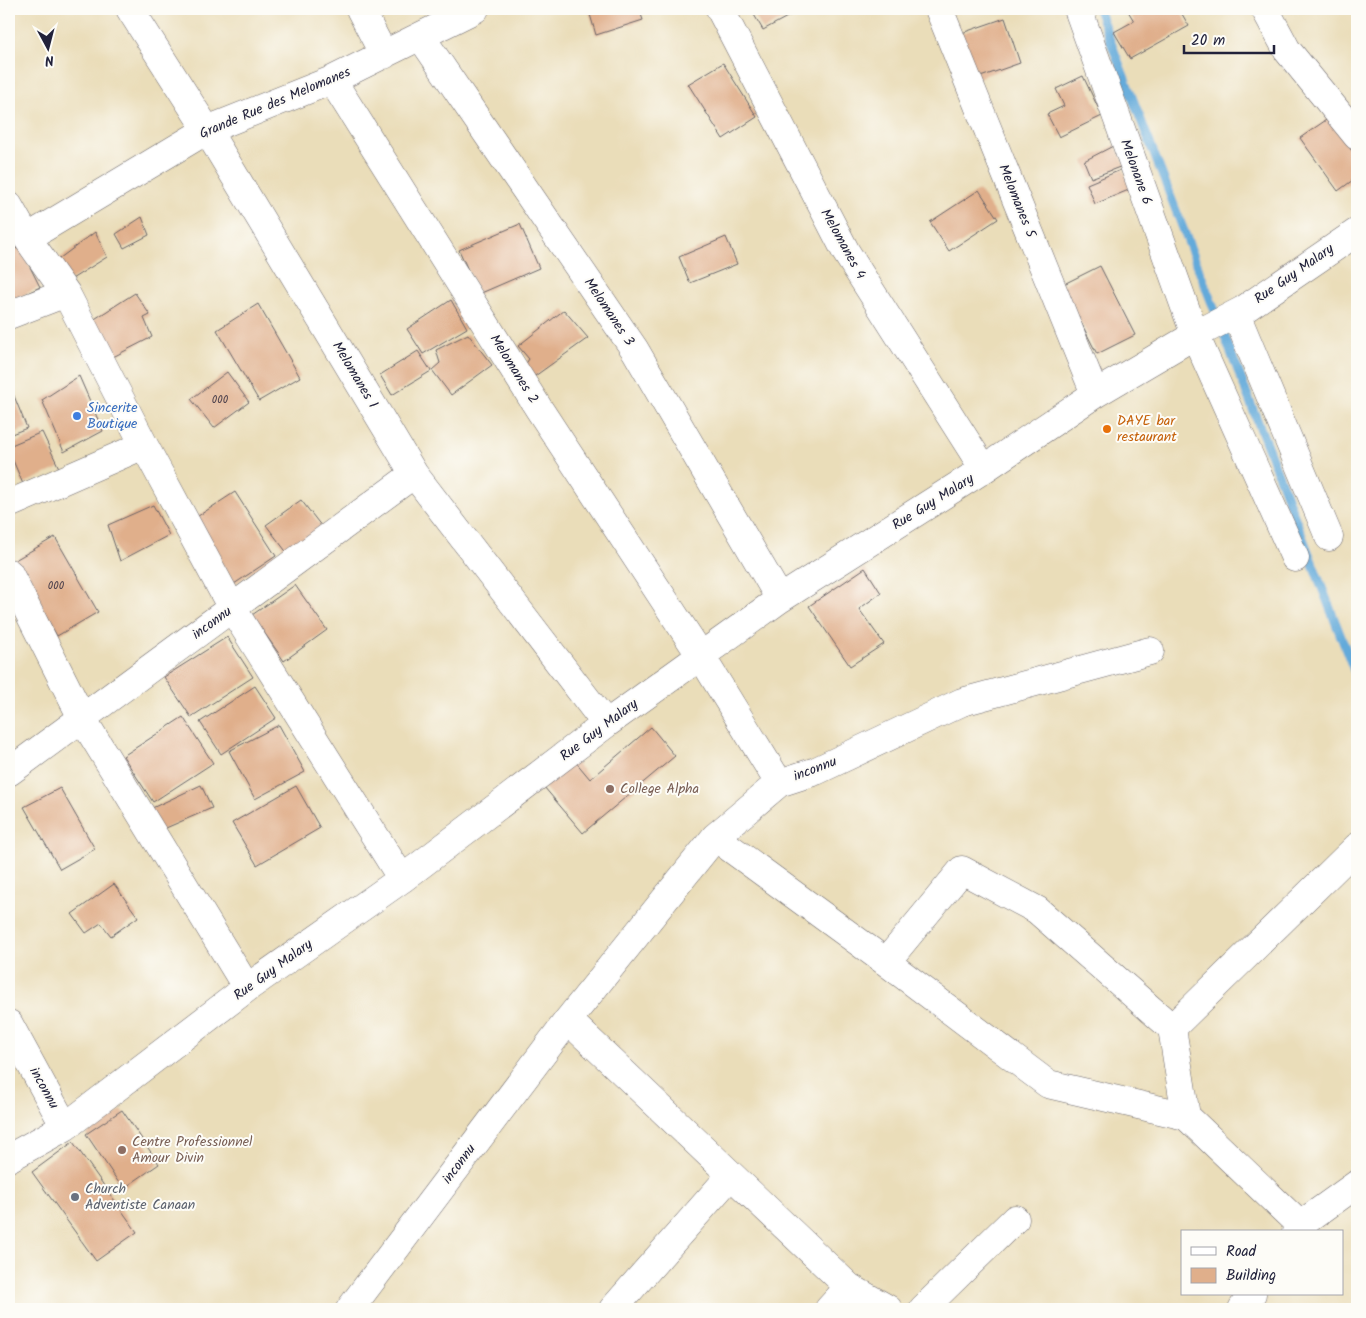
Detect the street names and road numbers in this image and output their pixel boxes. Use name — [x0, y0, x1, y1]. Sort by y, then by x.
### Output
street label: Grande Rue des Melomanes — [196, 61, 354, 145]
street label: Melonane 6 — [1114, 136, 1158, 208]
street label: Melomanes 5 — [992, 161, 1042, 243]
street label: Melomanes 4 — [814, 205, 872, 284]
street label: Rue Guy Malary — [1250, 238, 1339, 310]
street label: Melomanes 3 — [578, 273, 640, 351]
street label: Melomanes 2 — [484, 330, 544, 408]
street label: Melomanes 1 — [326, 337, 384, 413]
street label: Rue Guy Malary — [888, 468, 979, 536]
street label: inconnu — [187, 601, 237, 645]
street label: Rue Guy Malary — [555, 693, 643, 767]
street label: inconnu — [790, 751, 840, 787]
street label: Rue Guy Malary — [229, 933, 317, 1006]
street label: inconnu — [23, 1063, 65, 1113]
street label: inconnu — [437, 1139, 481, 1189]

